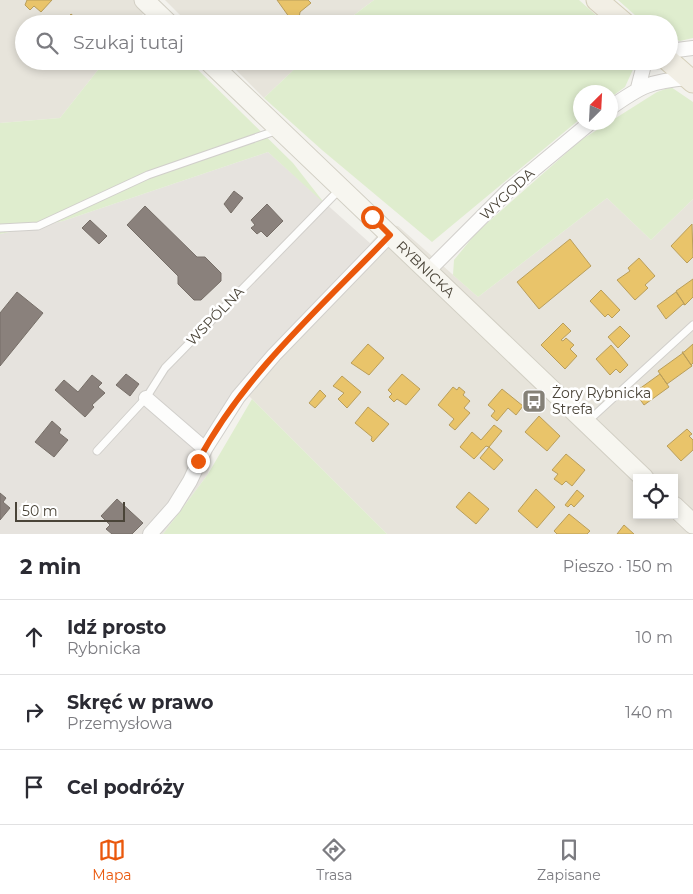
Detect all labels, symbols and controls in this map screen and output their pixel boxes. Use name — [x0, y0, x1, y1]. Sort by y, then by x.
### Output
search box — [15, 15, 678, 70]
icon: search — [33, 29, 61, 57]
text: Szukaj tutaj — [73, 31, 184, 54]
north arrow — [573, 85, 618, 130]
street label: WYGODA — [476, 164, 539, 224]
route start — [361, 206, 384, 229]
street label: RYBNICKA — [392, 237, 459, 302]
street label: WSPÓLNA — [182, 282, 248, 349]
place label: Żory Rybnicka Strefa — [552, 384, 651, 418]
bus stop icon: Żory Rybnicka Strefa — [521, 388, 547, 414]
route end — [187, 450, 210, 473]
map controls — [633, 474, 678, 519]
button: locate — [633, 474, 678, 519]
scale bar — [15, 499, 125, 522]
text: 50 m — [22, 502, 58, 520]
text: 2 min — [20, 554, 81, 579]
text: Pieszo · 150 m — [563, 557, 673, 576]
text: Idź prosto — [67, 616, 166, 639]
icon: ahead — [20, 623, 48, 651]
text: 10 m — [635, 628, 673, 647]
text: Rybnicka — [67, 639, 141, 658]
text: Skręć w prawo — [67, 691, 213, 714]
icon: right — [20, 698, 48, 726]
text: 140 m — [625, 703, 673, 722]
text: Przemysłowa — [67, 714, 173, 733]
icon: arrive — [20, 773, 48, 801]
text: Cel podróży — [67, 776, 184, 799]
tab: Mapa — [92, 836, 132, 884]
tab: Trasa — [316, 836, 352, 884]
tab: Zapisane — [537, 836, 601, 884]

